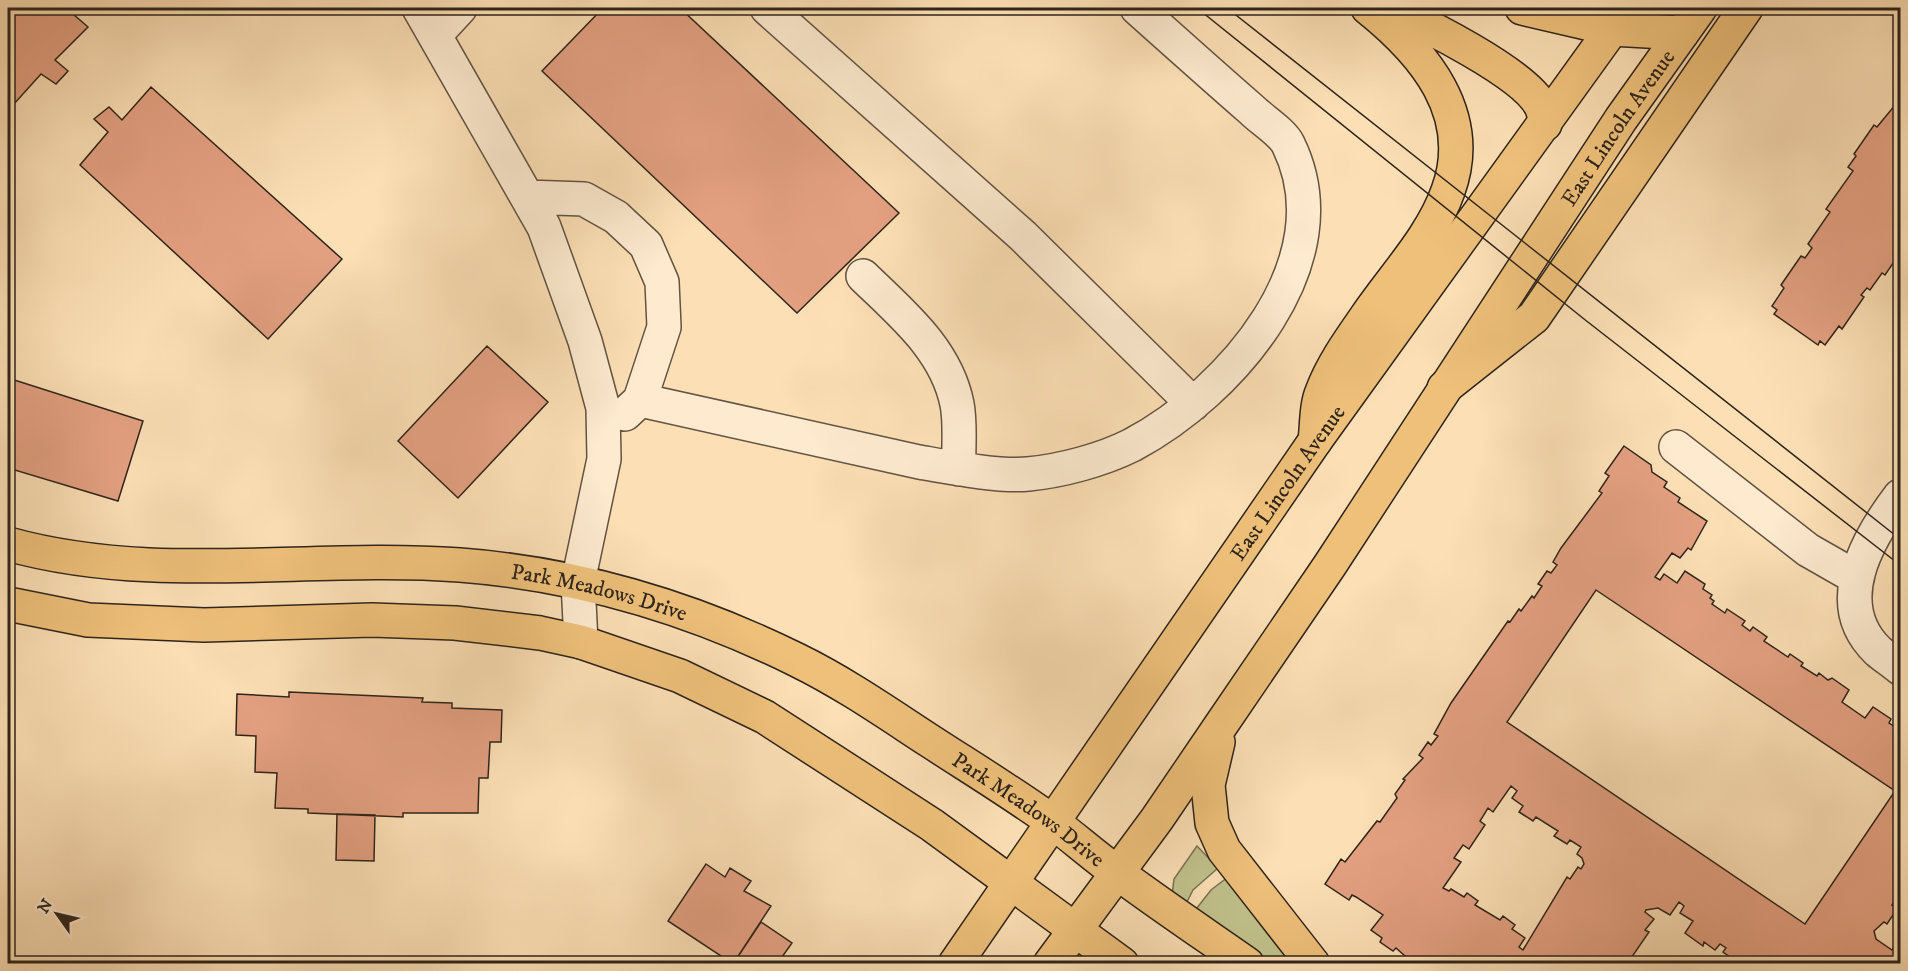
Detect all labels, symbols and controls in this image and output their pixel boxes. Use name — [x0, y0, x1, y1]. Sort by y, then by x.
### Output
street label: East Lincoln Avenue — [1556, 45, 1681, 212]
street label: East Lincoln Avenue — [1225, 400, 1352, 566]
street label: Park Meadows Drive — [509, 559, 691, 628]
street label: Park Meadows Drive — [947, 747, 1110, 873]
north arrow — [27, 884, 87, 944]
text: N — [33, 895, 57, 917]

